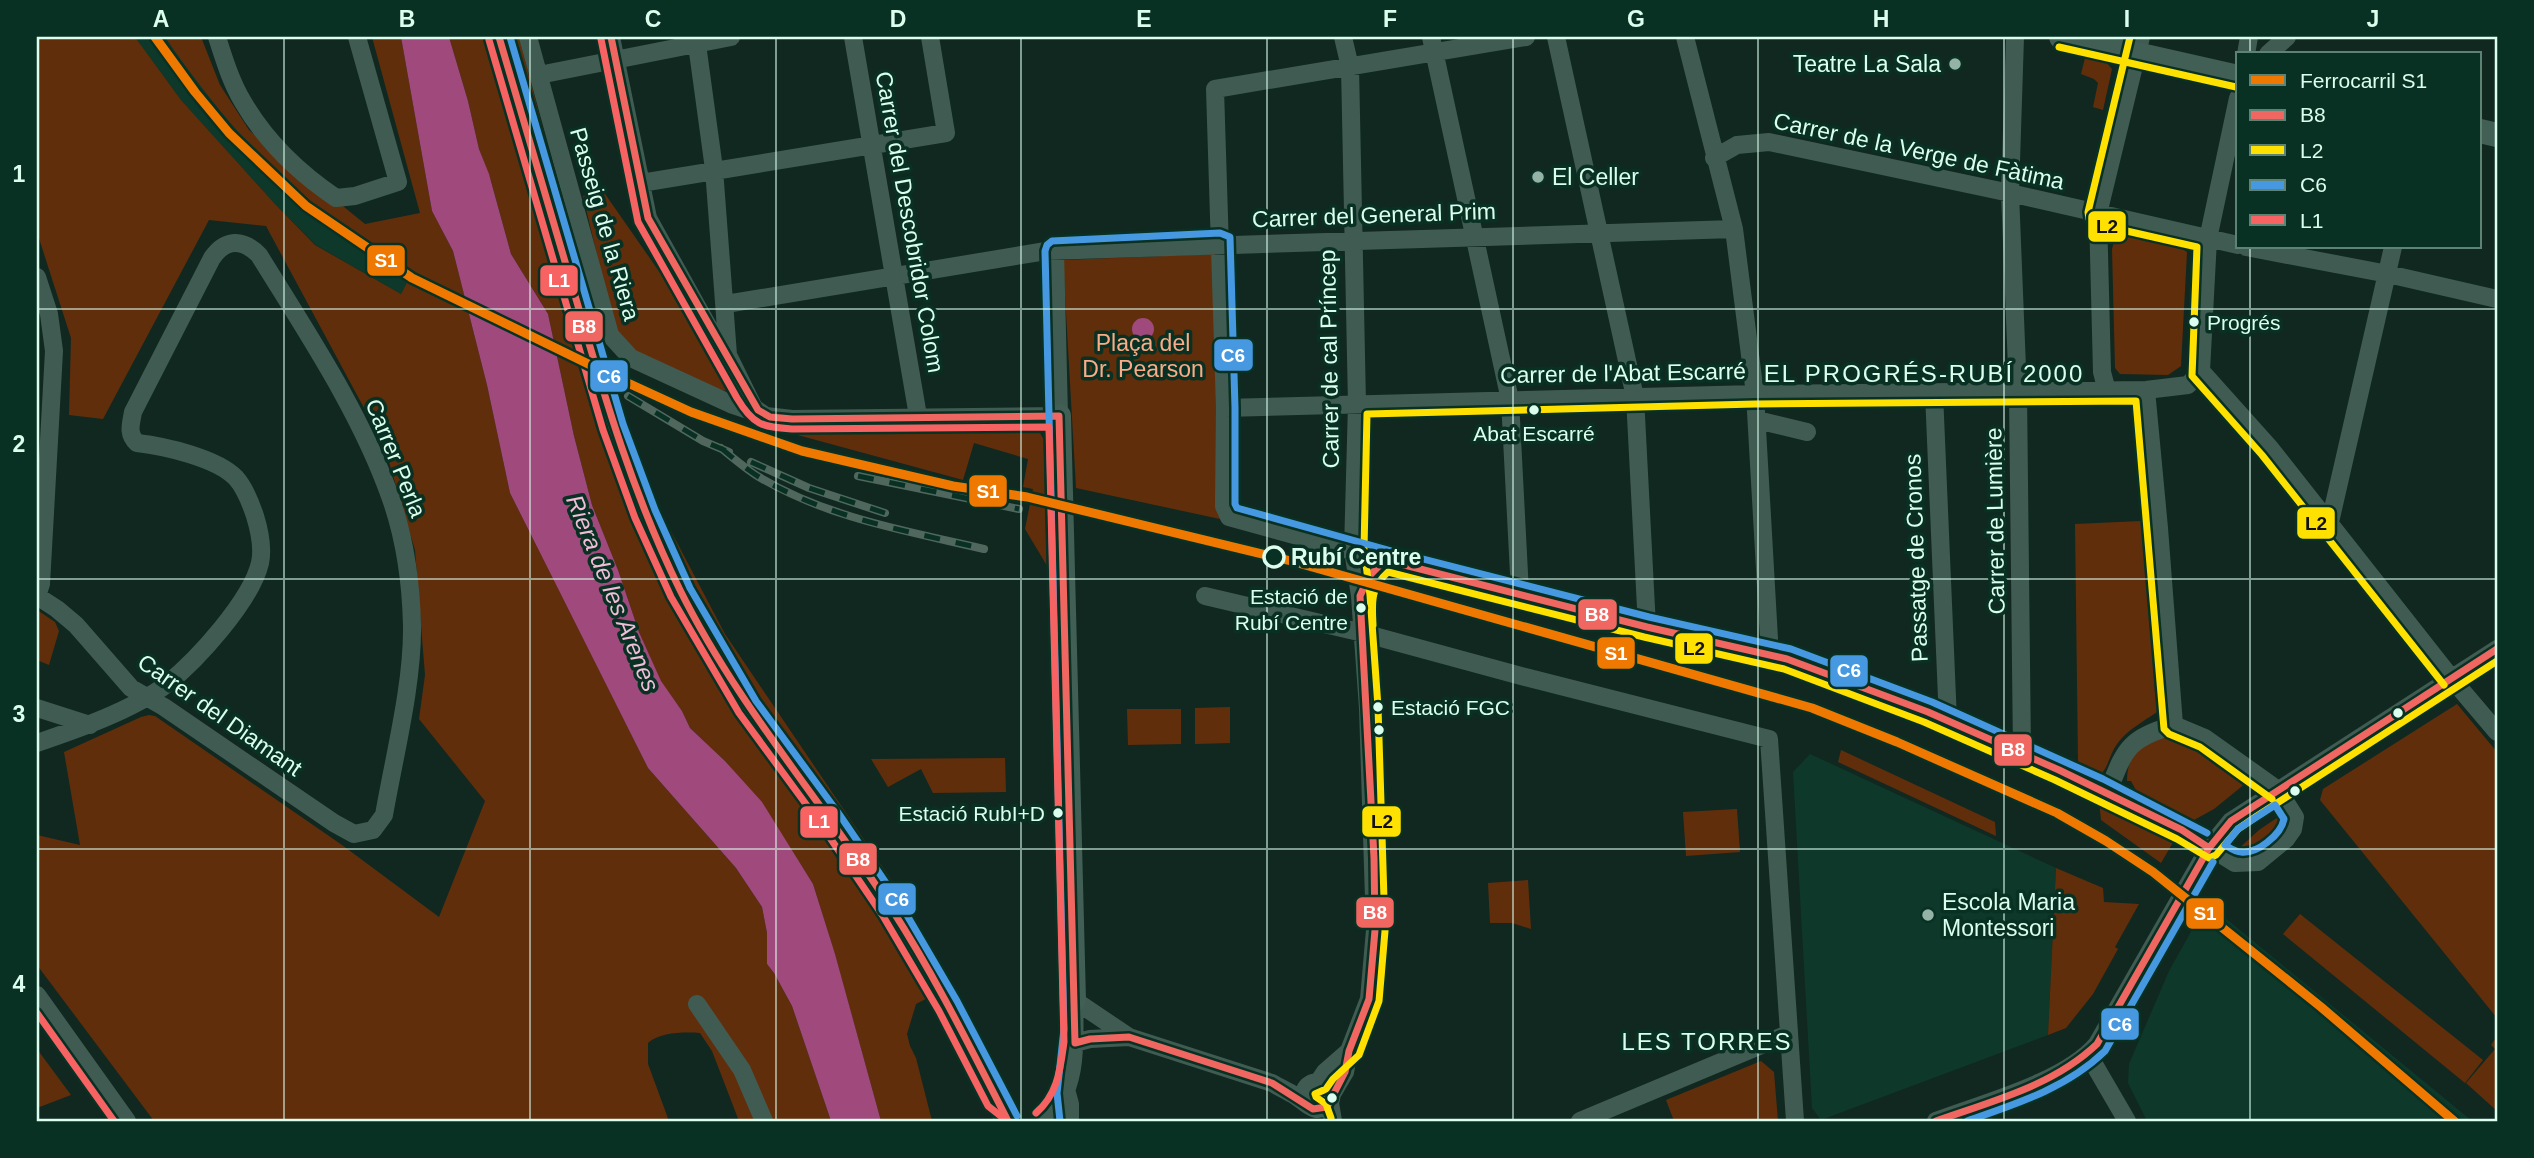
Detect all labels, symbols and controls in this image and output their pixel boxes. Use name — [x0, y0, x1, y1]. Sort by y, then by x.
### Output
text: A — [153, 6, 169, 32]
text: B — [399, 6, 415, 32]
text: C — [645, 6, 661, 32]
text: D — [890, 6, 906, 32]
text: E — [1136, 6, 1152, 32]
text: F — [1383, 6, 1397, 32]
text: G — [1627, 6, 1645, 32]
text: H — [1873, 6, 1889, 32]
text: I — [2124, 6, 2130, 32]
text: J — [2367, 6, 2379, 32]
place label: Teatre La Sala — [1793, 51, 1941, 77]
legend — [2236, 52, 2482, 248]
marker: Teatre La Sala — [1947, 56, 1963, 72]
street label: Carrer del Descobridor Colom — [871, 69, 949, 375]
text: Ferrocarril S1 — [2300, 69, 2427, 92]
text: B8 — [2300, 103, 2326, 126]
street label: Carrer de la Verge de Fàtima — [1771, 107, 2067, 195]
street label: Passeig de la Riera — [565, 125, 645, 324]
text: L2 — [2300, 139, 2323, 162]
text: 1 — [13, 161, 26, 187]
place label: El Celler — [1552, 164, 1639, 190]
marker: El Celler — [1530, 169, 1546, 185]
text: C6 — [2300, 173, 2327, 196]
street label: Carrer del General Prim — [1252, 198, 1496, 232]
text: L1 — [2300, 209, 2323, 232]
line badge: L2 — [2087, 210, 2127, 243]
text: L2 — [2096, 216, 2118, 237]
line badge: S1 — [366, 244, 406, 277]
street label: Carrer de cal Príncep — [1314, 249, 1344, 469]
text: S1 — [374, 250, 398, 271]
line badge: L1 — [539, 264, 579, 297]
text: L1 — [548, 270, 571, 291]
line badge: B8 — [564, 310, 604, 343]
place label: Progrés — [2207, 311, 2281, 334]
marker: Progrés — [2187, 315, 2201, 329]
text: B8 — [572, 316, 596, 337]
park label: Plaça del Dr. Pearson — [1082, 330, 1204, 382]
line badge: C6 — [1213, 338, 1254, 372]
text: C6 — [1221, 345, 1245, 366]
street label: Carrer de l'Abat Escarré — [1500, 358, 1746, 388]
line badge: C6 — [589, 359, 629, 393]
district label: EL PROGRÉS-RUBÍ 2000 — [1764, 360, 2084, 387]
text: C6 — [597, 366, 621, 387]
street label: Carrer Perla — [360, 395, 432, 521]
marker: Abat Escarré — [1527, 403, 1541, 417]
place label: Abat Escarré — [1473, 422, 1595, 445]
street label: Carrer de Lumière — [1980, 427, 2010, 615]
text: 2 — [13, 431, 25, 457]
street label: Passatge de Cronos — [1899, 453, 1933, 663]
line badge: S1 — [968, 474, 1008, 508]
text: S1 — [976, 481, 1000, 502]
water label: Riera de les Arenes — [561, 491, 665, 695]
line badge: L2 — [2296, 506, 2336, 540]
text: L2 — [2305, 513, 2327, 534]
place label: Rubí Centre — [1291, 544, 1421, 570]
marker: Rubí Centre — [1263, 546, 1285, 568]
place label: Estació de Rubí Centre — [1235, 585, 1348, 634]
line badge: B8 — [1577, 598, 1618, 631]
marker: Estació de Rubí Centre — [1354, 601, 1368, 615]
text: B8 — [1585, 604, 1609, 625]
line badge: L2 — [1674, 632, 1714, 665]
line badge: S1 — [1596, 636, 1636, 670]
text: L2 — [1683, 638, 1705, 659]
text: S1 — [1604, 643, 1628, 664]
street label: Carrer del Diamant — [133, 649, 308, 782]
line badge: C6 — [1829, 654, 1869, 688]
text: C6 — [1837, 660, 1861, 681]
place label: Estació FGC — [1391, 696, 1510, 719]
marker: Estació FGC — [1371, 700, 1385, 714]
text: 3 — [13, 701, 25, 727]
unlabelled marker — [2391, 706, 2405, 720]
unlabelled marker — [1372, 723, 1386, 737]
line badge: B8 — [1993, 733, 2033, 767]
text: B8 — [2001, 739, 2025, 760]
unlabelled marker — [2288, 784, 2302, 798]
place label: Estació RubI+D — [899, 802, 1045, 825]
line badge: L1 — [799, 805, 839, 839]
line badge: L2 — [1361, 805, 1402, 838]
marker: Estació RubI+D — [1051, 806, 1065, 820]
text: L1 — [808, 811, 831, 832]
text: L2 — [1371, 811, 1393, 832]
line badge: B8 — [838, 842, 878, 876]
text: B8 — [846, 849, 870, 870]
line badge: C6 — [877, 882, 917, 916]
text: C6 — [885, 889, 909, 910]
place label: Escola Maria Montessori — [1942, 889, 2075, 941]
line badge: B8 — [1355, 896, 1395, 929]
line badge: S1 — [2185, 897, 2225, 930]
text: B8 — [1363, 902, 1387, 923]
text: S1 — [2193, 903, 2217, 924]
marker: Escola Maria Montessori — [1920, 907, 1936, 923]
text: 4 — [13, 971, 26, 997]
line badge: C6 — [2100, 1007, 2140, 1041]
text: C6 — [2108, 1014, 2132, 1035]
district label: LES TORRES — [1621, 1028, 1793, 1055]
unlabelled marker — [1325, 1091, 1339, 1105]

